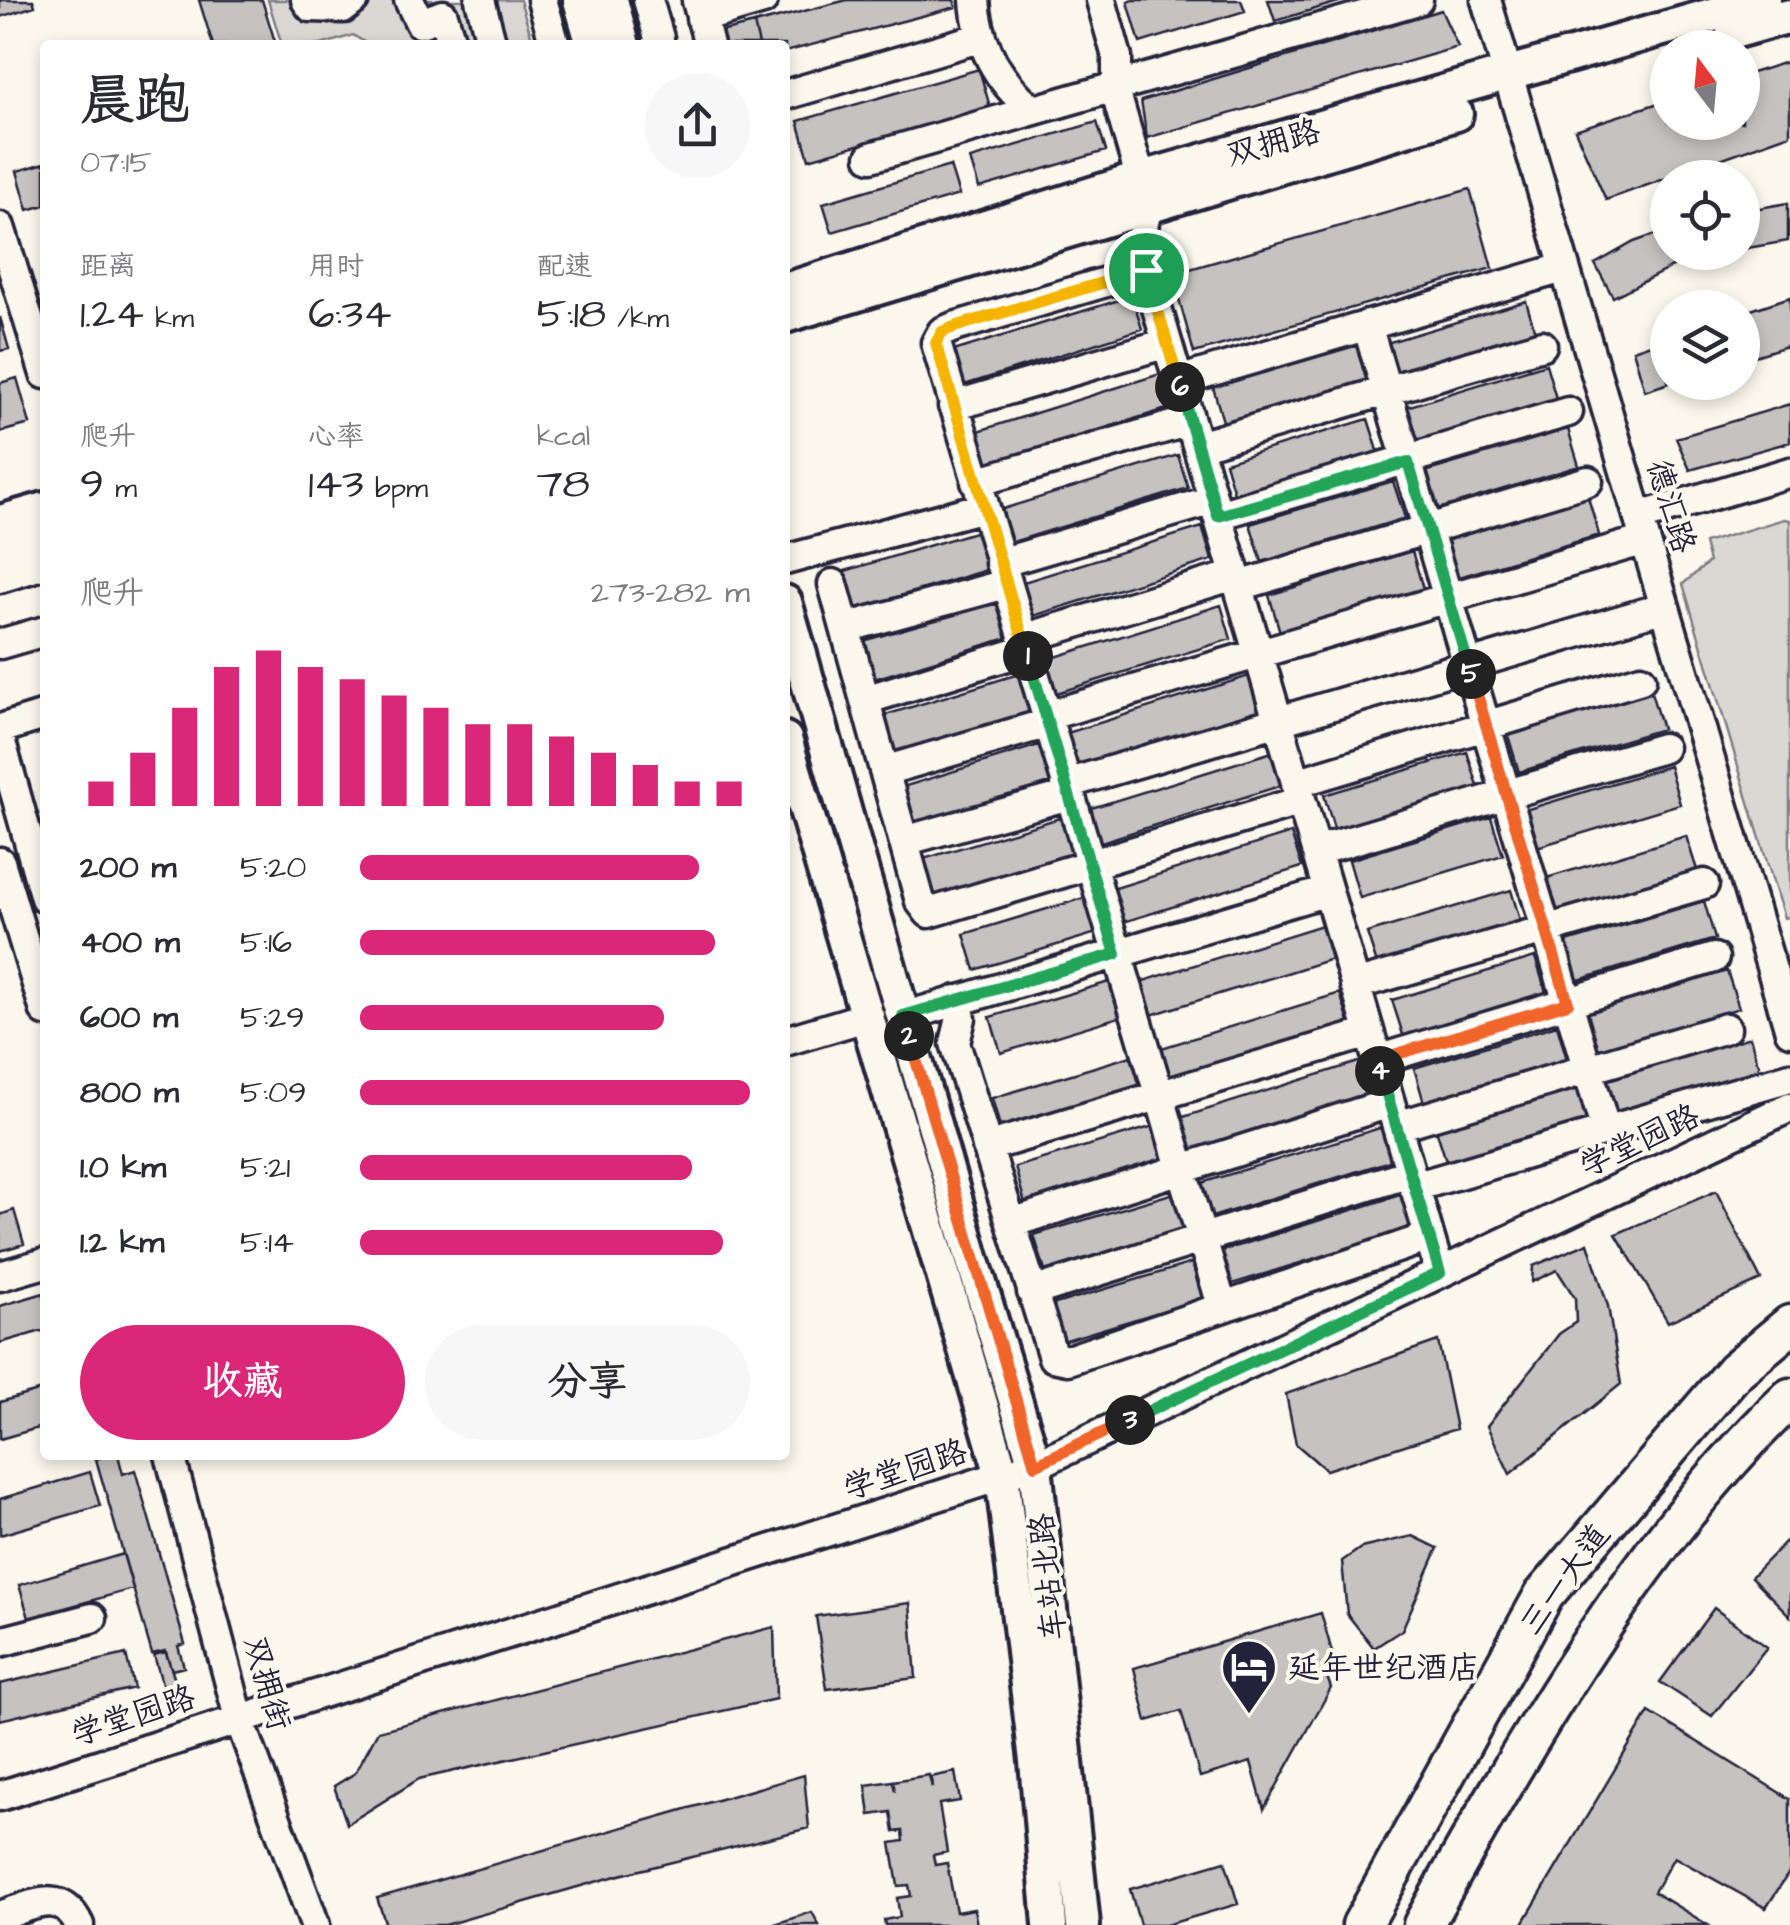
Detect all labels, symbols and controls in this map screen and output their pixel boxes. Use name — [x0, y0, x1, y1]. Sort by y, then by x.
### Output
north arrow — [1650, 30, 1760, 140]
map controls — [1650, 30, 1760, 400]
text: 晨跑 — [80, 64, 190, 140]
button: share — [645, 73, 750, 178]
street label: 双拥路 — [1221, 109, 1326, 178]
text: 07:15 — [80, 140, 152, 185]
button: locate — [1650, 160, 1760, 270]
pin — [1104, 228, 1189, 313]
icon: arrive — [1119, 243, 1174, 298]
text: 距离 — [80, 247, 136, 286]
text: 用时 — [308, 247, 364, 286]
text: 配速 — [537, 247, 593, 286]
text: 1.24 — [80, 286, 144, 344]
text: 6:34 — [308, 286, 392, 344]
text: 5:18 — [537, 286, 606, 344]
button: layers — [1650, 290, 1760, 400]
text: km — [144, 299, 194, 338]
text: /km — [606, 299, 669, 338]
pin: 6 — [1155, 362, 1205, 412]
text: 6 — [1171, 367, 1189, 406]
text: 爬升 — [80, 417, 136, 456]
text: 心率 — [308, 417, 364, 456]
text: kcal — [537, 417, 590, 456]
street label: 德汇路 — [1635, 454, 1706, 559]
text: 9 — [80, 456, 104, 514]
text: 143 — [308, 456, 364, 514]
text: 78 — [537, 456, 590, 514]
text: m — [104, 469, 137, 508]
text: bpm — [364, 469, 428, 508]
text: 273–282 m — [591, 570, 750, 615]
text: 爬升 — [80, 571, 144, 616]
pin: 1 — [1003, 631, 1053, 681]
text: 1 — [1026, 636, 1030, 675]
pin: 5 — [1446, 649, 1496, 699]
text: 5 — [1461, 654, 1481, 693]
text: 200 m — [80, 845, 176, 890]
text: 5:20 — [240, 845, 307, 890]
text: 400 m — [80, 920, 180, 965]
text: 5:16 — [240, 920, 292, 965]
text: 600 m — [80, 995, 178, 1040]
text: 5:29 — [240, 995, 305, 1040]
pin: 2 — [884, 1011, 934, 1061]
text: 2 — [901, 1016, 917, 1055]
pin: 4 — [1355, 1046, 1405, 1096]
text: 4 — [1370, 1051, 1390, 1090]
text: 800 m — [80, 1070, 179, 1115]
text: 5:09 — [240, 1070, 306, 1115]
street label: 学堂园路 — [1572, 1094, 1707, 1189]
text: 1.0 km — [80, 1145, 166, 1190]
text: 5:21 — [240, 1145, 290, 1190]
text: 1.2 km — [80, 1220, 164, 1265]
text: 5:14 — [240, 1220, 294, 1265]
button: 收藏 — [80, 1325, 405, 1440]
button: 分享 — [425, 1325, 750, 1440]
pin: 3 — [1105, 1395, 1155, 1445]
text: 3 — [1123, 1400, 1137, 1439]
street label: 学堂园路 — [838, 1429, 973, 1512]
street label: 车站北路 — [1019, 1511, 1078, 1643]
street label: 三一大道 — [1509, 1515, 1621, 1645]
street label: 双拥街 — [232, 1631, 301, 1736]
hotel icon: 延年世纪酒店 — [1219, 1637, 1279, 1716]
place label: 延年世纪酒店 — [1288, 1646, 1480, 1691]
street label: 学堂园路 — [66, 1675, 201, 1758]

